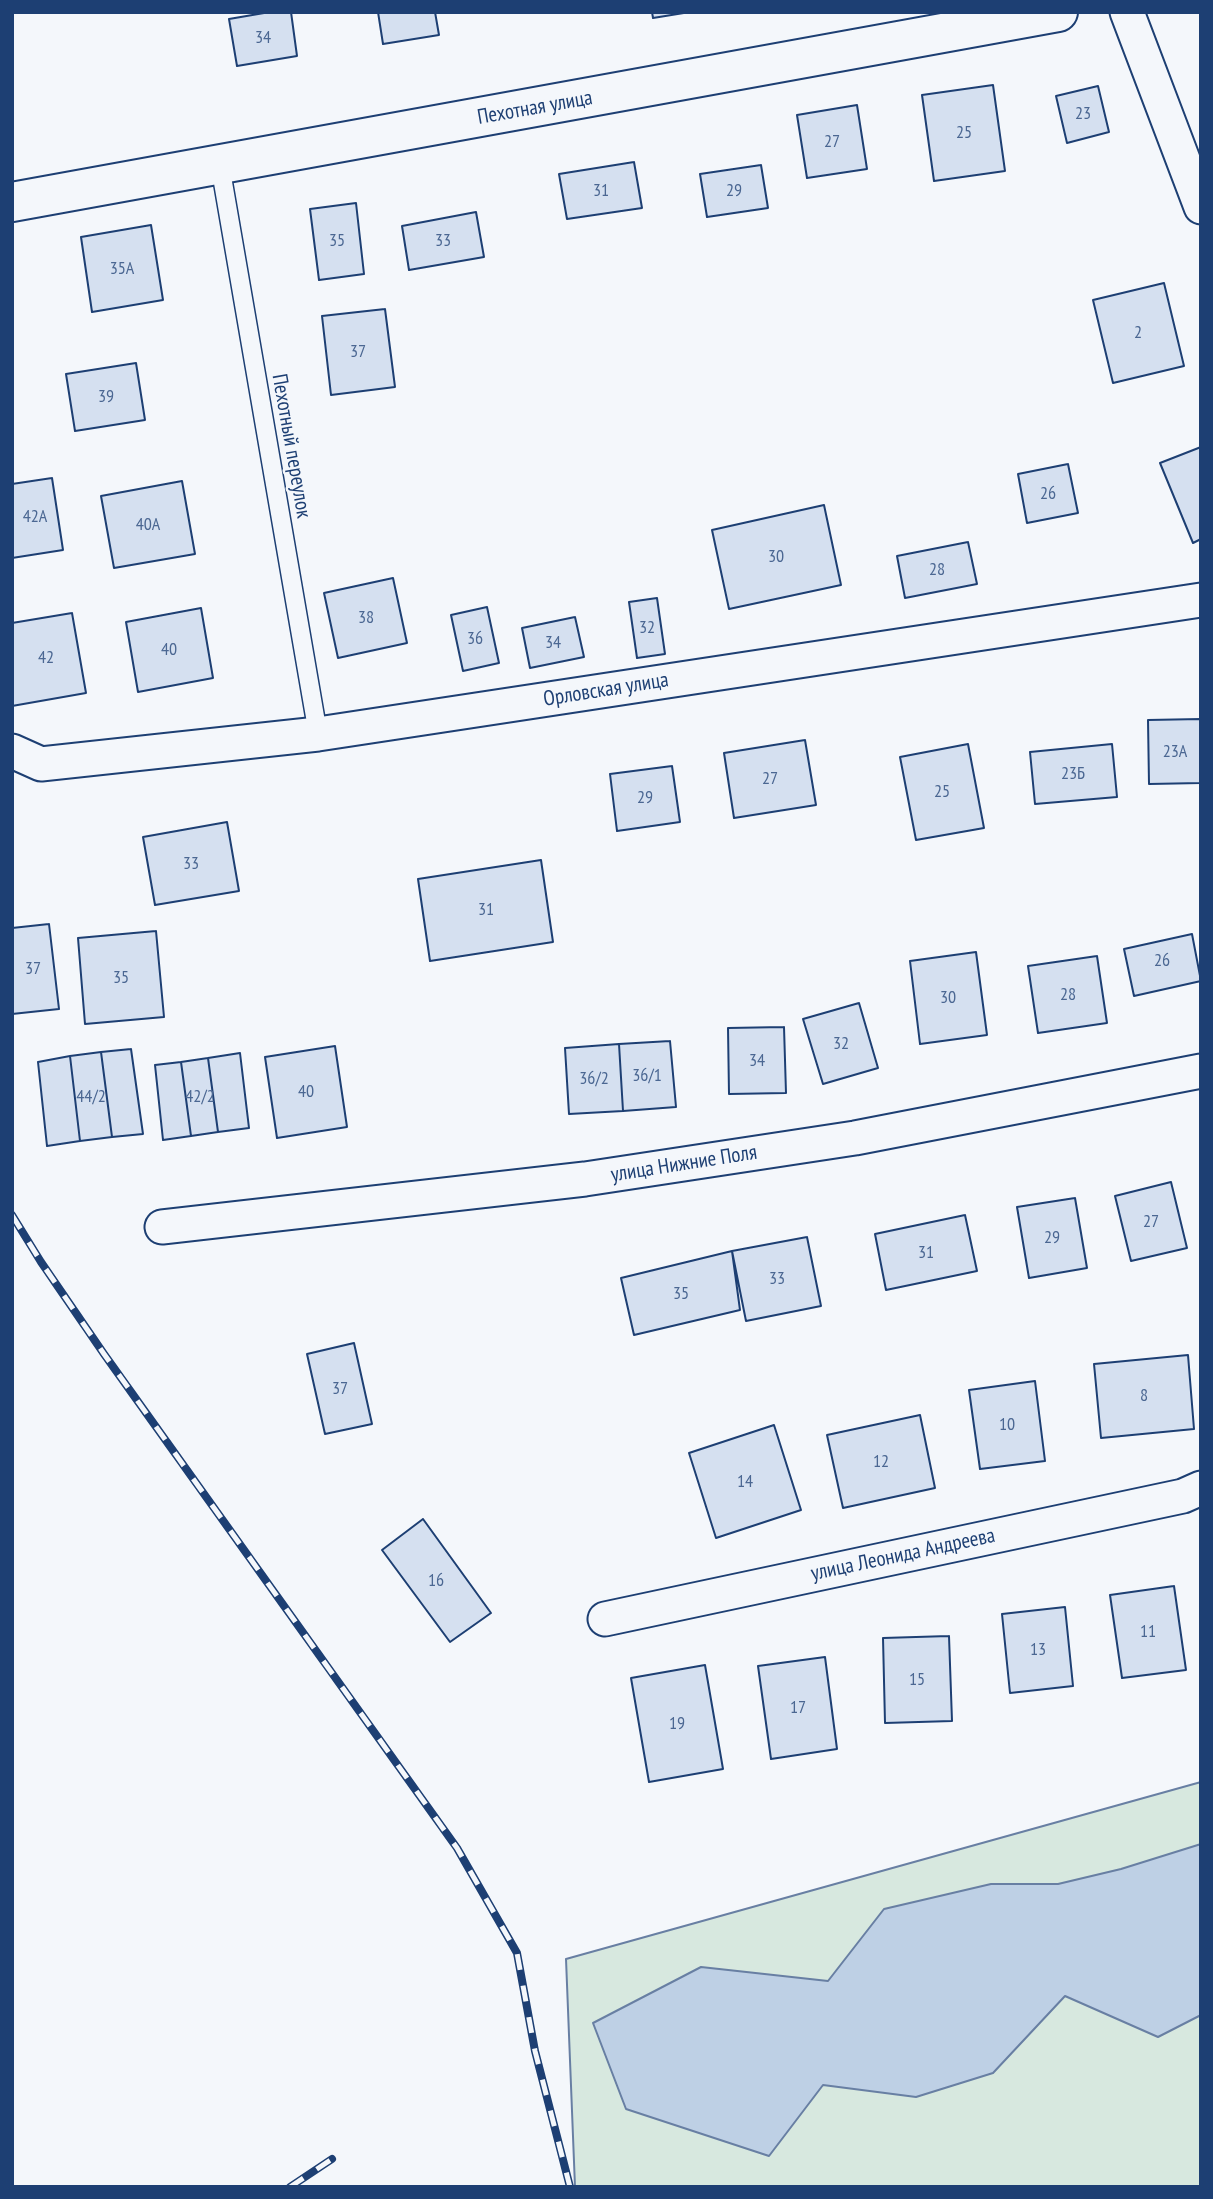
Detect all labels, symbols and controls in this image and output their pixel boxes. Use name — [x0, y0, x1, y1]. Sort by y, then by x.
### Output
house number: 34 — [255, 27, 271, 49]
street label: Пехотная улица — [475, 85, 595, 131]
house number: 23 — [1075, 103, 1091, 125]
house number: 25 — [956, 122, 972, 144]
house number: 27 — [824, 131, 840, 153]
house number: 31 — [593, 180, 609, 202]
house number: 29 — [726, 180, 742, 202]
house number: 35 — [329, 230, 345, 252]
house number: 33 — [435, 230, 451, 252]
house number: 35А — [110, 258, 134, 280]
house number: 2 — [1134, 322, 1142, 344]
house number: 37 — [350, 341, 366, 363]
street label: Пехотный переулок — [266, 372, 316, 520]
house number: 39 — [98, 386, 114, 408]
house number: 26 — [1040, 483, 1056, 505]
house number: 42А — [23, 506, 47, 528]
house number: 40А — [136, 514, 160, 536]
house number: 30 — [768, 546, 784, 568]
house number: 28 — [929, 559, 945, 581]
house number: 38 — [358, 607, 374, 629]
house number: 32 — [639, 617, 655, 639]
house number: 36 — [467, 628, 483, 650]
house number: 34 — [545, 632, 561, 654]
house number: 40 — [161, 639, 177, 661]
house number: 42 — [38, 647, 54, 669]
street label: Орловская улица — [542, 668, 670, 712]
house number: 23А — [1163, 741, 1187, 763]
house number: 23Б — [1061, 763, 1085, 785]
house number: 27 — [762, 768, 778, 790]
house number: 25 — [934, 781, 950, 803]
house number: 29 — [637, 787, 653, 809]
house number: 33 — [183, 853, 199, 875]
house number: 31 — [478, 899, 494, 921]
house number: 26 — [1154, 950, 1170, 972]
house number: 37 — [25, 958, 41, 980]
house number: 35 — [113, 967, 129, 989]
house number: 28 — [1060, 984, 1076, 1006]
house number: 30 — [940, 987, 956, 1009]
house number: 32 — [833, 1033, 849, 1055]
house number: 34 — [749, 1050, 765, 1072]
house number: 36/1 — [632, 1065, 662, 1087]
house number: 36/2 — [579, 1068, 609, 1090]
house number: 40 — [298, 1081, 314, 1103]
house number: 44/2 — [76, 1086, 106, 1108]
house number: 42/2 — [185, 1086, 215, 1108]
street label: улица Нижние Поля — [609, 1140, 759, 1188]
house number: 27 — [1143, 1211, 1159, 1233]
house number: 29 — [1044, 1227, 1060, 1249]
house number: 31 — [918, 1242, 934, 1264]
house number: 33 — [769, 1268, 785, 1290]
house number: 35 — [673, 1283, 689, 1305]
house number: 37 — [332, 1378, 348, 1400]
house number: 8 — [1140, 1385, 1148, 1407]
house number: 10 — [999, 1414, 1015, 1436]
house number: 12 — [873, 1451, 889, 1473]
house number: 14 — [737, 1471, 753, 1493]
street label: улица Леонида Андреева — [809, 1523, 997, 1587]
house number: 16 — [428, 1570, 444, 1592]
house number: 11 — [1140, 1621, 1156, 1643]
house number: 13 — [1030, 1639, 1046, 1661]
house number: 15 — [909, 1669, 925, 1691]
house number: 17 — [790, 1697, 806, 1719]
house number: 19 — [669, 1713, 685, 1735]

